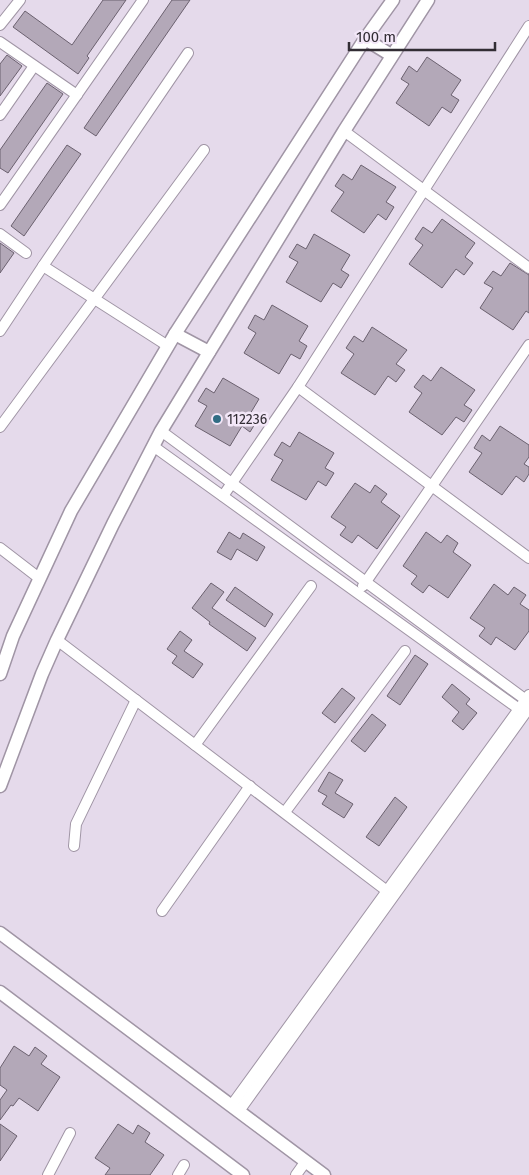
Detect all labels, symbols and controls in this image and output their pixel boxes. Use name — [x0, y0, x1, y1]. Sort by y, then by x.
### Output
scale bar — [349, 20, 495, 52]
text: 100 m — [356, 28, 396, 46]
place label: 112236 — [227, 411, 267, 428]
marker: 112236 — [211, 413, 223, 425]

